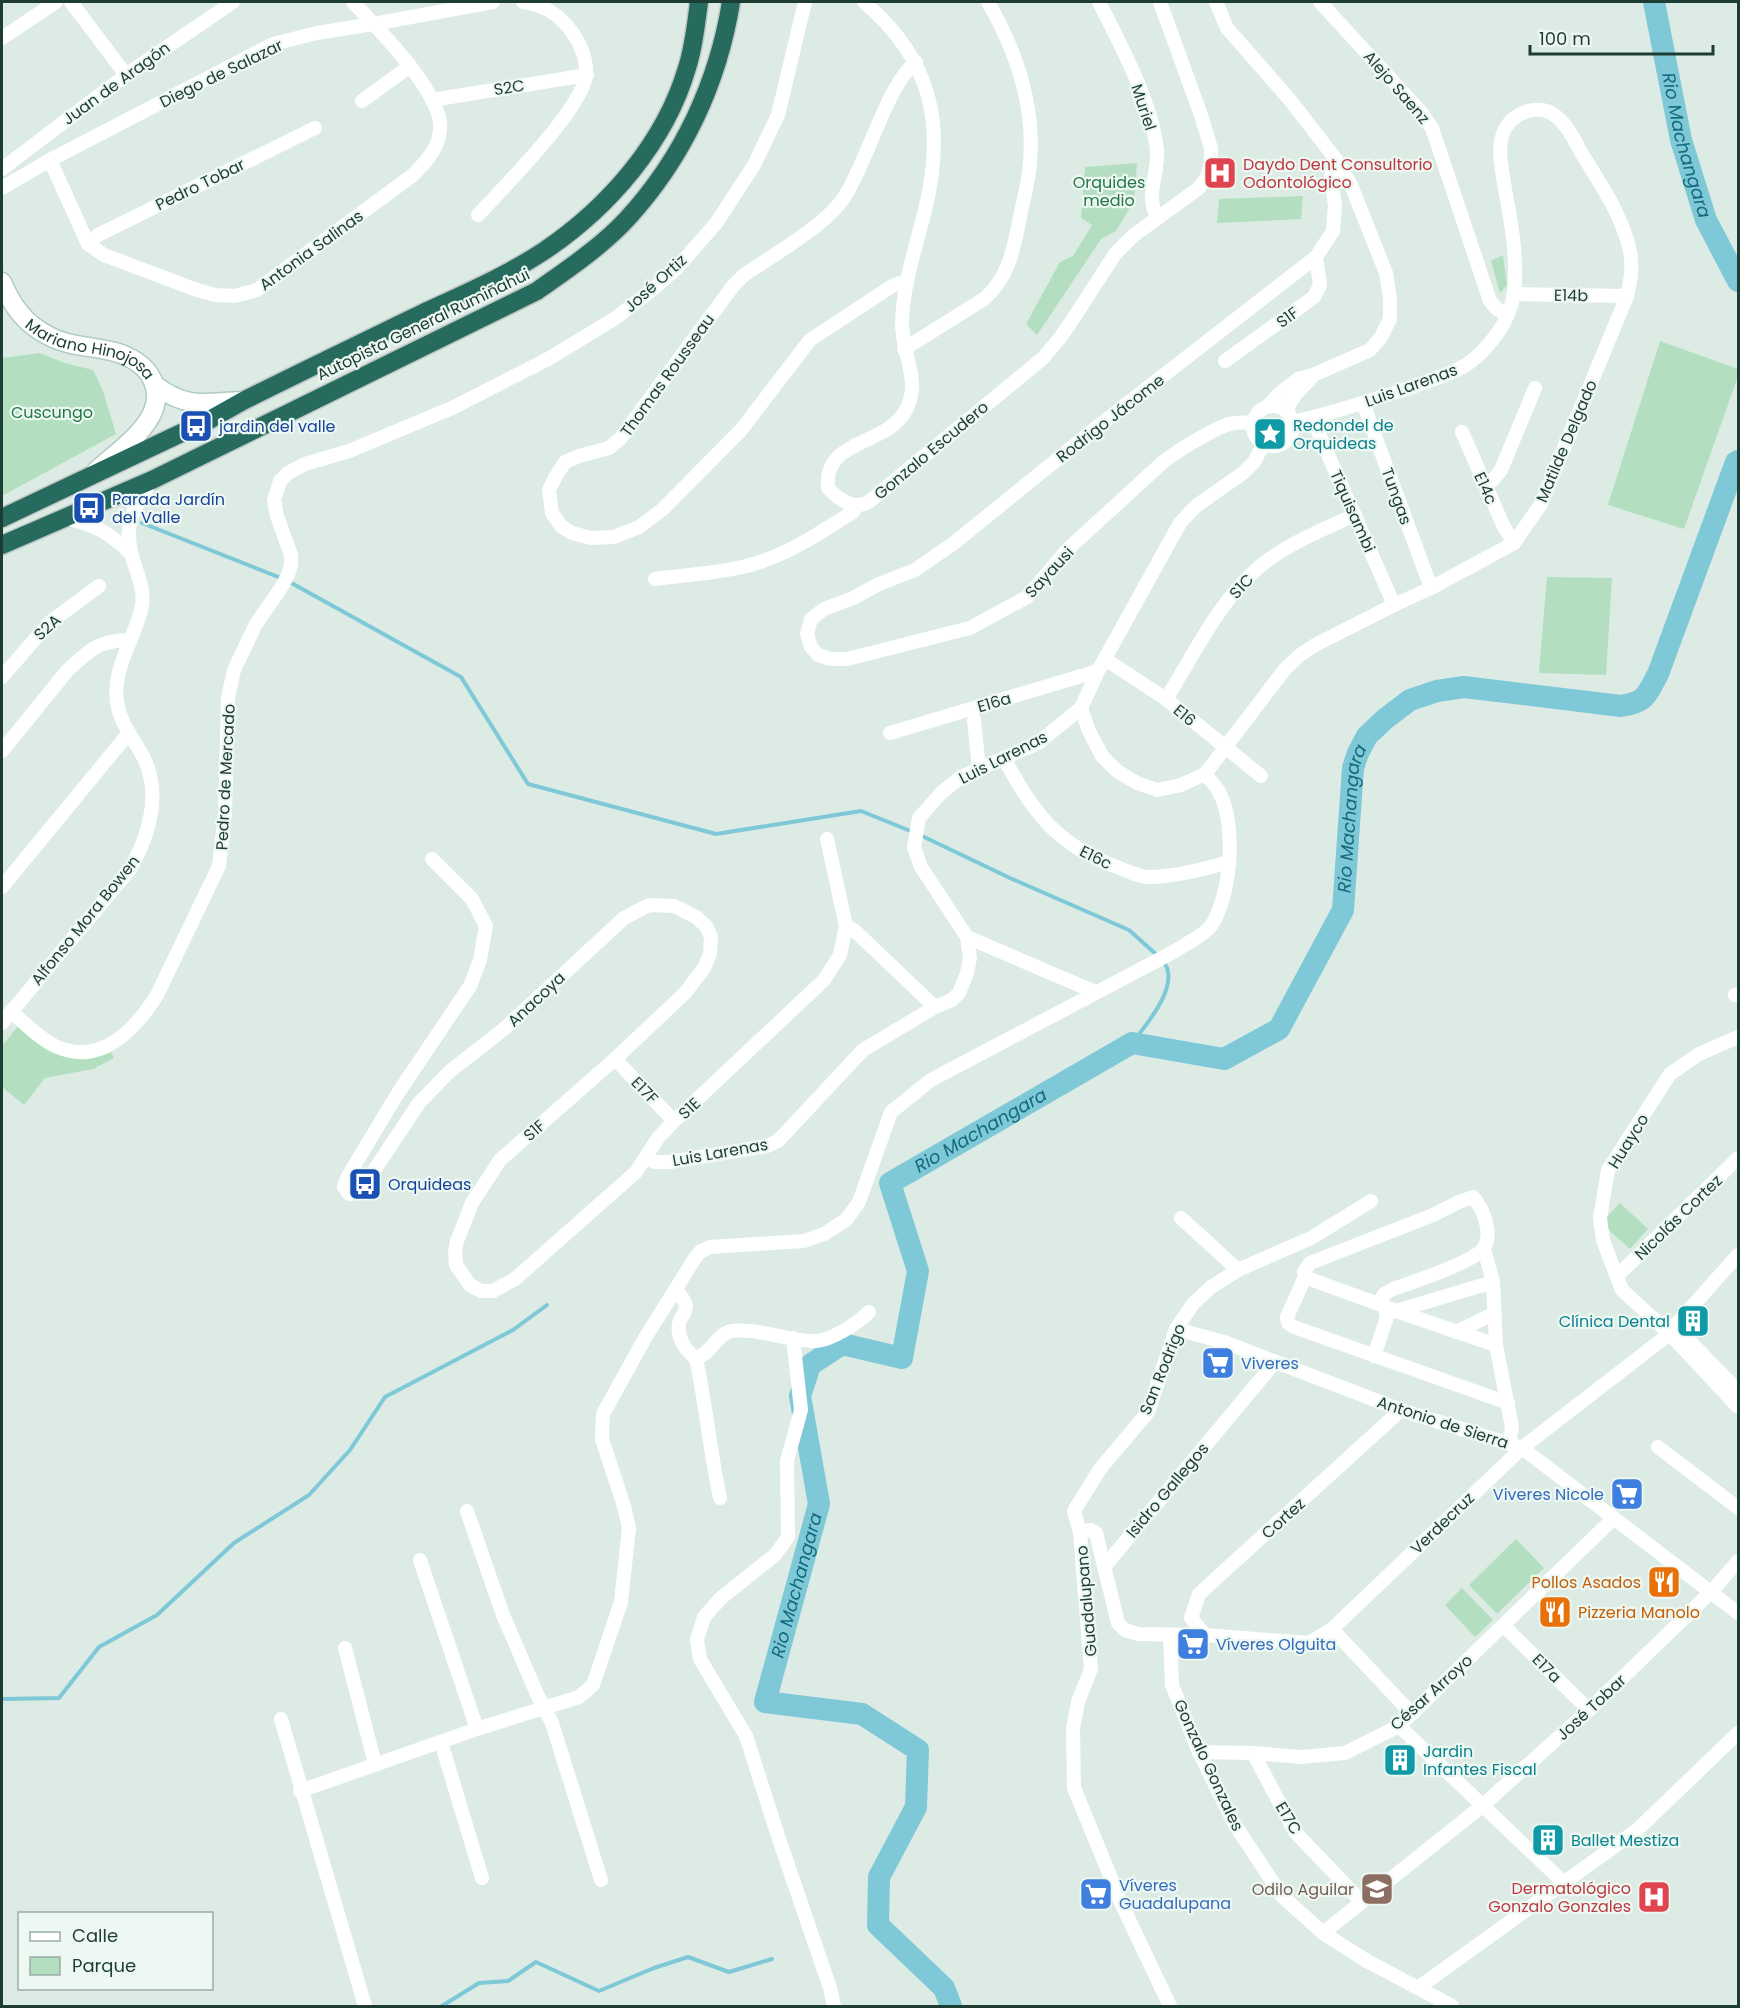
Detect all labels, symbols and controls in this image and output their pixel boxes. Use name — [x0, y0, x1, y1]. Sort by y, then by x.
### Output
scale bar — [1530, 18, 1713, 56]
text: 100 m — [1539, 26, 1591, 51]
street label: Diego de Salazar — [156, 34, 287, 113]
street label: Juan de Aragón — [58, 37, 175, 130]
street label: Alejo Saenz — [1358, 46, 1435, 129]
water label: Rio Machangara — [1656, 70, 1718, 221]
street label: S2C — [492, 74, 526, 101]
street label: Muriel — [1125, 81, 1162, 133]
street label: Pedro Tobar — [152, 153, 249, 216]
place label: Daydo Dent Consultorio Odontológico — [1243, 153, 1433, 194]
hospital icon: Daydo Dent Consultorio Odontológico — [1202, 155, 1238, 191]
park label: Orquides medio — [1073, 171, 1145, 212]
street label: Antonia Salinas — [254, 205, 368, 296]
street label: José Ortiz — [619, 249, 692, 318]
street label: Autopista General Rumiñahui — [313, 263, 534, 386]
street label: E14b — [1554, 284, 1588, 307]
street label: S1F — [1271, 301, 1303, 333]
street label: Thomas Rousseau — [615, 309, 720, 441]
street label: Mariano Hinojosa — [20, 313, 160, 384]
street label: Luis Larenas — [1362, 358, 1461, 413]
street label: Rodrigo Jácome — [1051, 369, 1169, 468]
street label: Matilde Delgado — [1530, 376, 1603, 506]
street label: Gonzalo Escudero — [869, 396, 993, 505]
park label: Cuscungo — [11, 401, 93, 424]
bus stop icon: jardin del valle — [178, 408, 214, 444]
place label: Redondel de Orquideas — [1293, 414, 1394, 455]
place label: jardin del valle — [218, 415, 336, 438]
place icon: Redondel de Orquideas — [1252, 416, 1288, 452]
street label: Tungas — [1376, 464, 1417, 528]
street label: Tiquisambi — [1324, 466, 1381, 556]
street label: E14c — [1468, 468, 1503, 508]
place label: Parada Jardín del Valle — [112, 488, 225, 529]
bus stop icon: Parada Jardín del Valle — [71, 490, 107, 526]
street label: Sayausi — [1020, 542, 1079, 603]
street label: S1C — [1224, 569, 1259, 604]
street label: S2A — [29, 609, 66, 646]
street label: E16a — [974, 687, 1014, 718]
street label: E16 — [1168, 699, 1201, 732]
street label: Pedro de Mercado — [210, 703, 241, 851]
street label: Luis Larenas — [955, 725, 1052, 790]
water label: Rio Machangara — [1331, 739, 1373, 894]
street label: E16c — [1076, 840, 1116, 875]
street label: Alfonso Mora Bowen — [26, 850, 145, 990]
street label: Anacoya — [502, 967, 570, 1032]
street label: E17F — [626, 1072, 663, 1109]
water label: Rio Machangara — [910, 1082, 1051, 1178]
street label: S1E — [673, 1092, 705, 1125]
street label: Huayco — [1602, 1109, 1654, 1173]
street label: S1F — [518, 1114, 550, 1146]
street label: Luis Larenas — [670, 1133, 770, 1172]
bus stop icon: Orquideas — [347, 1166, 383, 1202]
street label: Nicolás Cortez — [1629, 1169, 1727, 1265]
place label: Orquideas — [388, 1173, 471, 1196]
building icon: Clínica Dental — [1675, 1303, 1711, 1339]
place label: Clínica Dental — [1559, 1310, 1670, 1333]
street label: San Rodrigo — [1134, 1320, 1191, 1418]
supermarket icon: Viveres — [1200, 1345, 1236, 1381]
place label: Viveres — [1241, 1352, 1299, 1375]
street label: Antonio de Sierra — [1374, 1390, 1511, 1455]
street label: Isidro Gallegos — [1121, 1438, 1214, 1543]
supermarket icon: Viveres Nicole — [1609, 1476, 1645, 1512]
place label: Viveres Nicole — [1493, 1483, 1604, 1506]
street label: Verdecruz — [1405, 1487, 1479, 1560]
street label: Cortez — [1256, 1493, 1310, 1544]
water label: Rio Machangara — [765, 1510, 828, 1661]
street label: Guadalupano — [1070, 1544, 1103, 1657]
restaurant icon: Pollos Asados — [1646, 1564, 1682, 1600]
place label: Pollos Asados — [1531, 1571, 1641, 1594]
restaurant icon: Pizzeria Manolo — [1537, 1594, 1573, 1630]
place label: Pizzeria Manolo — [1578, 1601, 1700, 1624]
supermarket icon: Víveres Olguita — [1175, 1626, 1211, 1662]
place label: Víveres Olguita — [1216, 1633, 1336, 1656]
street label: César Arroyo — [1385, 1649, 1478, 1736]
street label: E17a — [1527, 1649, 1566, 1688]
street label: José Tobar — [1551, 1669, 1631, 1746]
street label: Gonzalo Gonzales — [1168, 1696, 1249, 1835]
place label: Jardin Infantes Fiscal — [1423, 1740, 1537, 1781]
building icon: Jardin Infantes Fiscal — [1382, 1742, 1418, 1778]
street label: E17C — [1270, 1798, 1307, 1839]
building icon: Ballet Mestiza — [1530, 1822, 1566, 1858]
place label: Ballet Mestiza — [1571, 1829, 1679, 1852]
school or university icon: Odilo Aguilar — [1359, 1871, 1395, 1907]
place label: Víveres Guadalupana — [1119, 1874, 1231, 1915]
supermarket icon: Víveres Guadalupana — [1078, 1876, 1114, 1912]
place label: Dermatológico Gonzalo Gonzales — [1488, 1877, 1631, 1918]
place label: Odilo Aguilar — [1252, 1878, 1354, 1901]
hospital icon: Dermatológico Gonzalo Gonzales — [1636, 1879, 1672, 1915]
legend — [18, 1912, 213, 1990]
text: Calle — [72, 1923, 118, 1948]
text: Parque — [72, 1953, 136, 1978]

